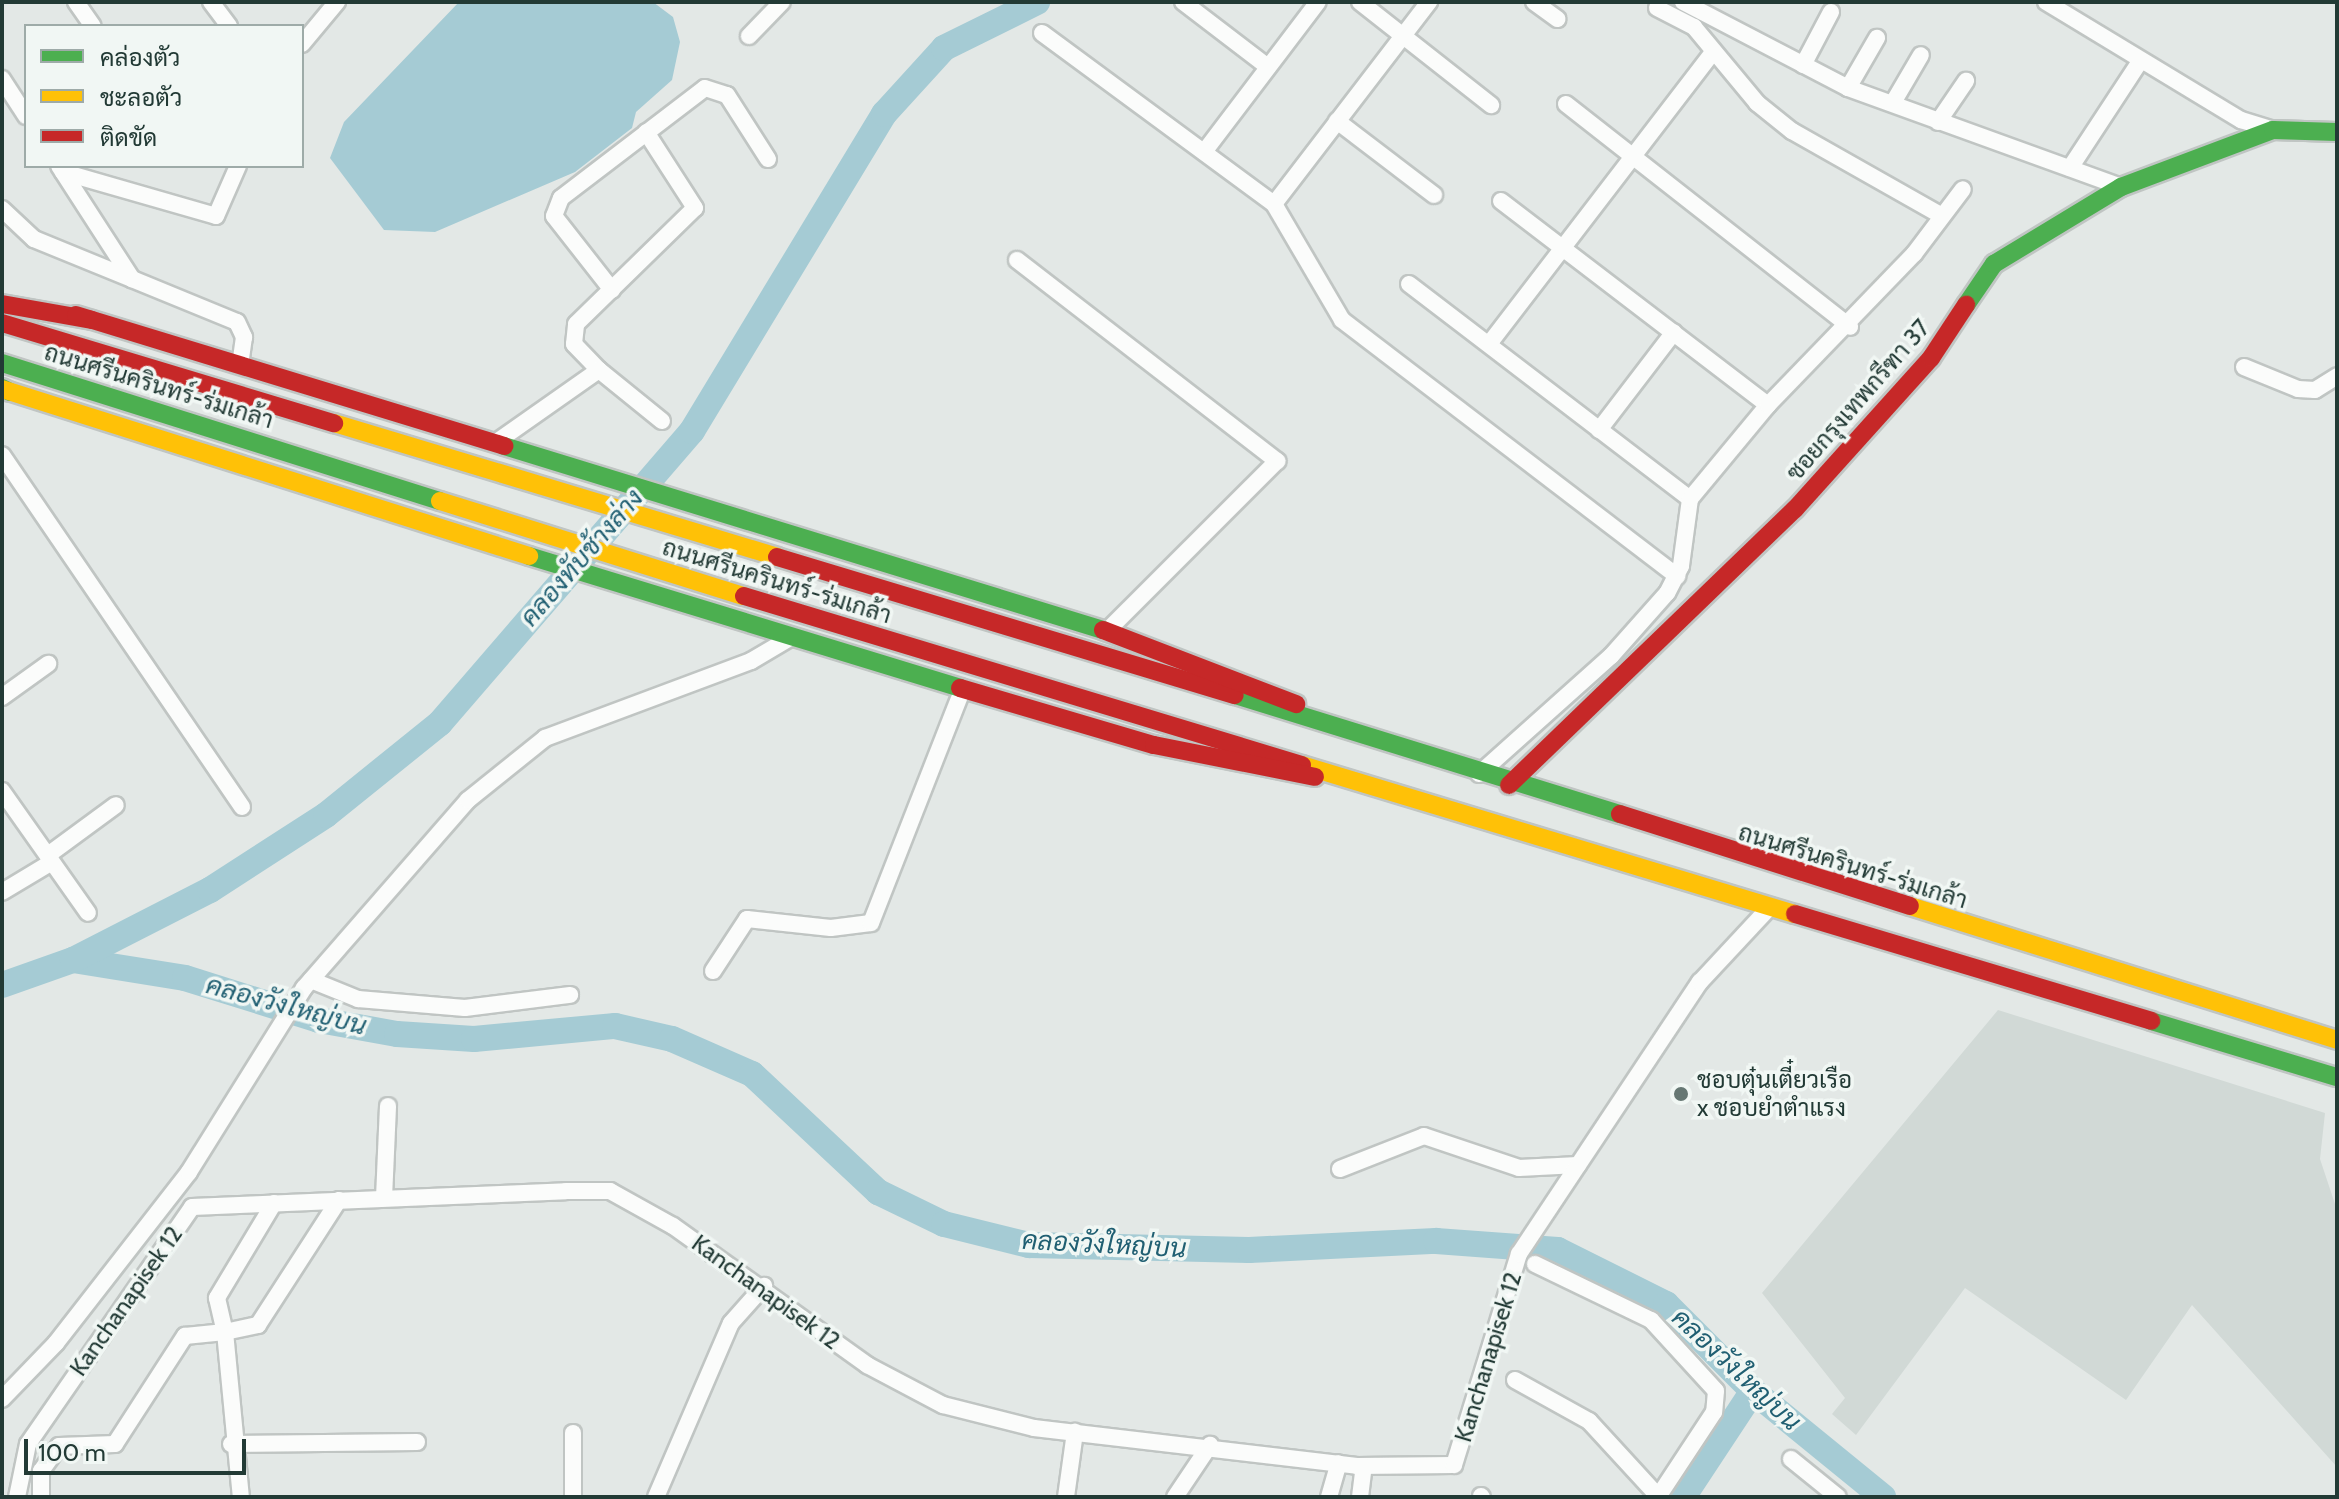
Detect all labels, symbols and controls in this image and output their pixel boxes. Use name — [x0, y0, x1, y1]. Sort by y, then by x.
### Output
legend — [24, 24, 304, 168]
text: คล่องตัว — [100, 43, 180, 72]
text: ชะลอตัว — [100, 83, 182, 112]
text: ติดขัด — [100, 123, 157, 152]
street label: ซอยกรุงเทพกรีฑา 37 — [1780, 314, 1936, 486]
street label: ถนนศรีนครินทร์-ร่มเกล้า — [41, 337, 277, 435]
water label: คลองทับช้างล่าง — [514, 483, 650, 633]
street label: ถนนศรีนครินทร์-ร่มเกล้า — [659, 532, 895, 630]
street label: ถนนศรีนครินทร์-ร่มเกล้า — [1735, 817, 1971, 915]
water label: คลองวังใหญ่บน — [203, 970, 369, 1042]
place label: ชอบตุ๋นเตี๋ยวเรือ x ชอบยำตำแรง — [1697, 1066, 1852, 1122]
marker: ชอบตุ๋นเตี๋ยวเรือ x ชอบยำตำแรง — [1672, 1085, 1690, 1103]
street label: Kanchanapisek 12 — [64, 1221, 188, 1381]
water label: คลองวังใหญ่บน — [1021, 1225, 1187, 1265]
street label: Kanchanapisek 12 — [686, 1229, 846, 1355]
street label: Kanchanapisek 12 — [1448, 1269, 1528, 1445]
water label: คลองวังใหญ่บน — [1665, 1303, 1807, 1437]
scale bar — [28, 1423, 250, 1473]
text: 100 m — [38, 1438, 106, 1467]

